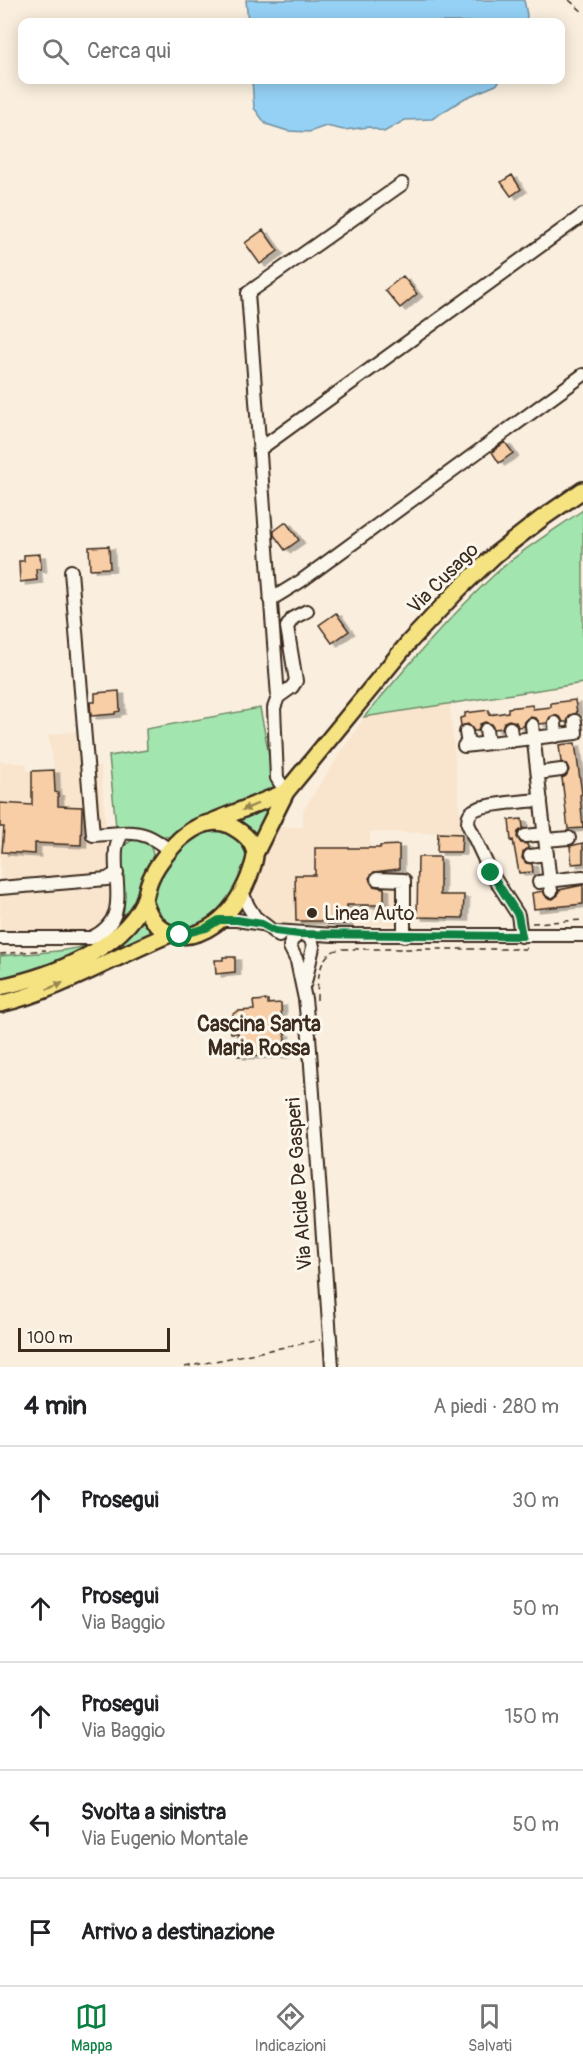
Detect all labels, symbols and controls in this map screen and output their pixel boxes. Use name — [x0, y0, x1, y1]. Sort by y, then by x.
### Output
search box — [18, 18, 565, 84]
icon: search — [39, 35, 72, 68]
text: Cerca qui — [87, 37, 171, 65]
street label: Via Cusago — [402, 537, 484, 619]
one-way arrow — [241, 803, 259, 812]
route end — [477, 859, 503, 885]
place label: Linea Auto — [324, 901, 415, 926]
marker: Linea Auto — [305, 906, 319, 920]
route start — [166, 921, 192, 947]
one-way arrow — [47, 981, 65, 991]
district label: Cascina Santa Maria Rossa — [197, 1011, 321, 1062]
street label: Via Alcide De Gasperi — [280, 1097, 318, 1271]
scale bar — [18, 1325, 170, 1352]
text: 100 m — [27, 1328, 73, 1348]
text: 4 min — [24, 1390, 87, 1422]
text: A piedi · 280 m — [433, 1394, 559, 1419]
icon: ahead — [24, 1484, 57, 1517]
text: Prosegui — [81, 1486, 159, 1514]
text: 30 m — [512, 1488, 559, 1513]
text: Prosegui — [81, 1582, 159, 1610]
icon: ahead — [24, 1592, 57, 1625]
text: 50 m — [512, 1596, 559, 1621]
text: Via Baggio — [81, 1610, 165, 1635]
text: Prosegui — [81, 1690, 159, 1718]
icon: ahead — [24, 1700, 57, 1733]
text: 150 m — [505, 1704, 559, 1729]
text: Via Baggio — [81, 1718, 165, 1743]
text: Svolta a sinistra — [81, 1798, 226, 1826]
icon: left — [24, 1808, 57, 1841]
text: 50 m — [512, 1812, 559, 1837]
text: Via Eugenio Montale — [81, 1826, 248, 1851]
icon: arrive — [24, 1916, 57, 1949]
text: Arrivo a destinazione — [81, 1918, 274, 1946]
tab: Mappa — [71, 2000, 113, 2056]
tab: Indicazioni — [255, 2000, 326, 2056]
tab: Salvati — [468, 2000, 512, 2056]

